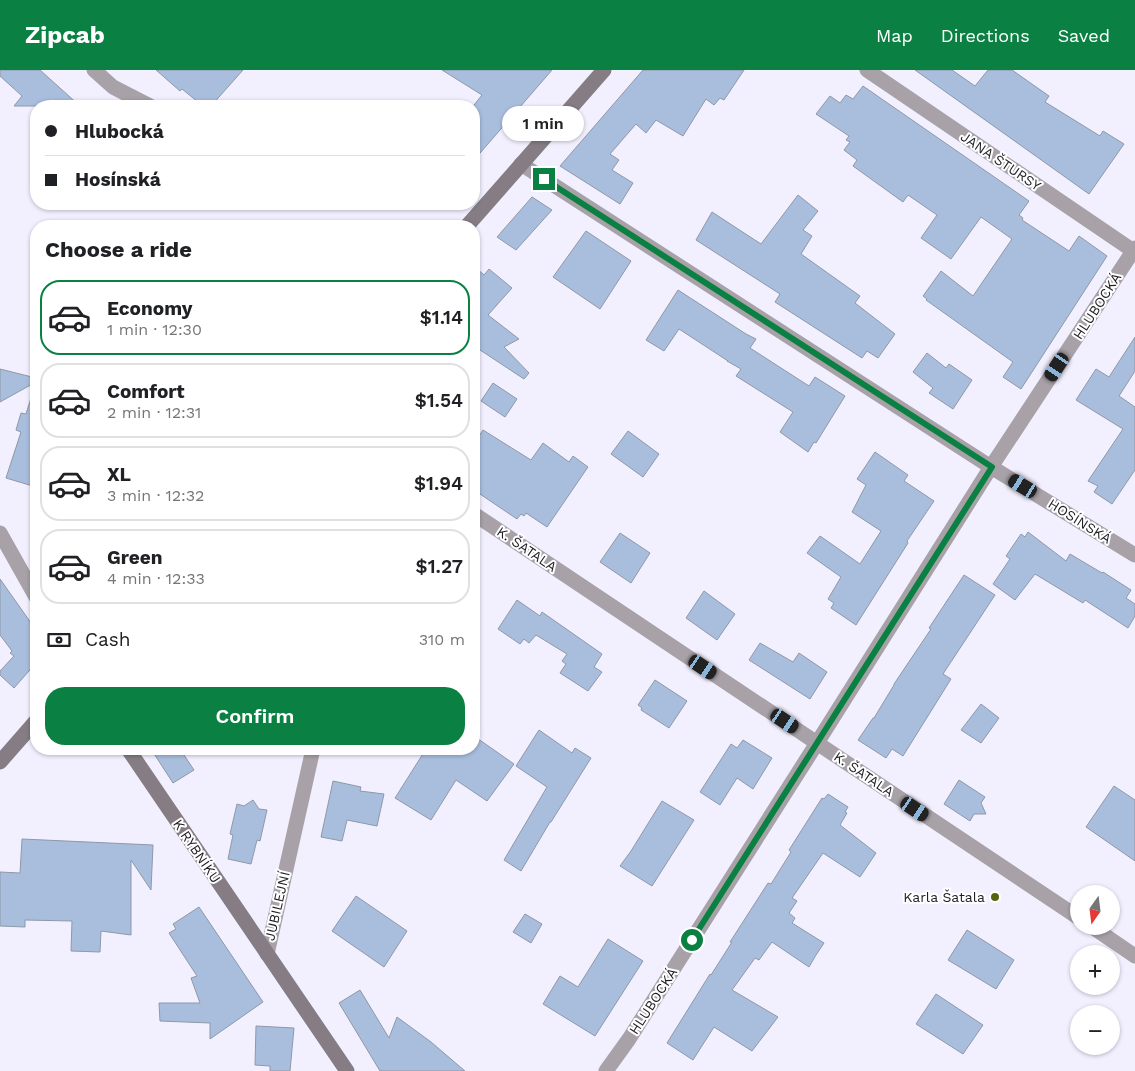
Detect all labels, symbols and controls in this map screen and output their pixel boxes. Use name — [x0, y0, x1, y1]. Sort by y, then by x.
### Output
text: Zipcab — [25, 21, 105, 49]
text: Map — [876, 25, 913, 46]
text: Directions — [941, 25, 1030, 46]
text: Saved — [1058, 25, 1110, 46]
callout: 1 min — [503, 106, 585, 142]
text: 1 min — [522, 114, 564, 133]
text: Hlubocká — [75, 120, 164, 143]
street label: JANA ŠTURSY — [958, 128, 1044, 194]
text: Hosínská — [75, 168, 161, 191]
route end — [533, 168, 555, 190]
text: Choose a ride — [45, 237, 192, 262]
street label: HLUBOCKÁ — [1070, 270, 1124, 342]
icon: car — [47, 295, 92, 340]
text: Economy — [107, 297, 192, 320]
text: $1.14 — [420, 306, 463, 329]
text: 1 min · 12:30 — [107, 320, 202, 339]
car — [1042, 350, 1071, 384]
icon: car — [47, 378, 92, 423]
text: Comfort — [107, 380, 185, 403]
text: $1.54 — [415, 389, 463, 412]
text: 2 min · 12:31 — [107, 403, 201, 422]
icon: car — [47, 461, 92, 506]
text: XL — [107, 463, 131, 486]
text: $1.94 — [414, 472, 463, 495]
car — [1006, 472, 1039, 500]
text: 3 min · 12:32 — [107, 486, 204, 505]
street label: HOSÍNSKÁ — [1045, 495, 1115, 547]
street label: K. ŠATALA — [494, 523, 560, 575]
icon: car — [47, 544, 92, 589]
text: Green — [107, 546, 163, 569]
text: $1.27 — [416, 555, 463, 578]
text: 4 min · 12:33 — [107, 569, 205, 588]
icon: cash — [45, 626, 73, 654]
text: Cash — [85, 628, 131, 651]
text: 310 m — [419, 630, 465, 649]
car — [686, 652, 719, 682]
button: Confirm — [45, 687, 465, 745]
car — [768, 706, 801, 736]
street label: K. ŠATALA — [831, 748, 897, 800]
car — [898, 794, 931, 824]
street label: K RYBNÍKU — [170, 816, 224, 886]
street label: JUBILEJNÍ — [261, 870, 293, 942]
north arrow — [1070, 885, 1120, 935]
map controls — [1070, 885, 1120, 1055]
place label: Karla Šatala — [903, 889, 985, 905]
marker: Karla Šatala — [989, 891, 1001, 903]
route start — [681, 929, 703, 951]
button: + — [1070, 945, 1120, 995]
street label: HLUBOCKÁ — [626, 965, 680, 1037]
button: − — [1070, 1005, 1120, 1055]

